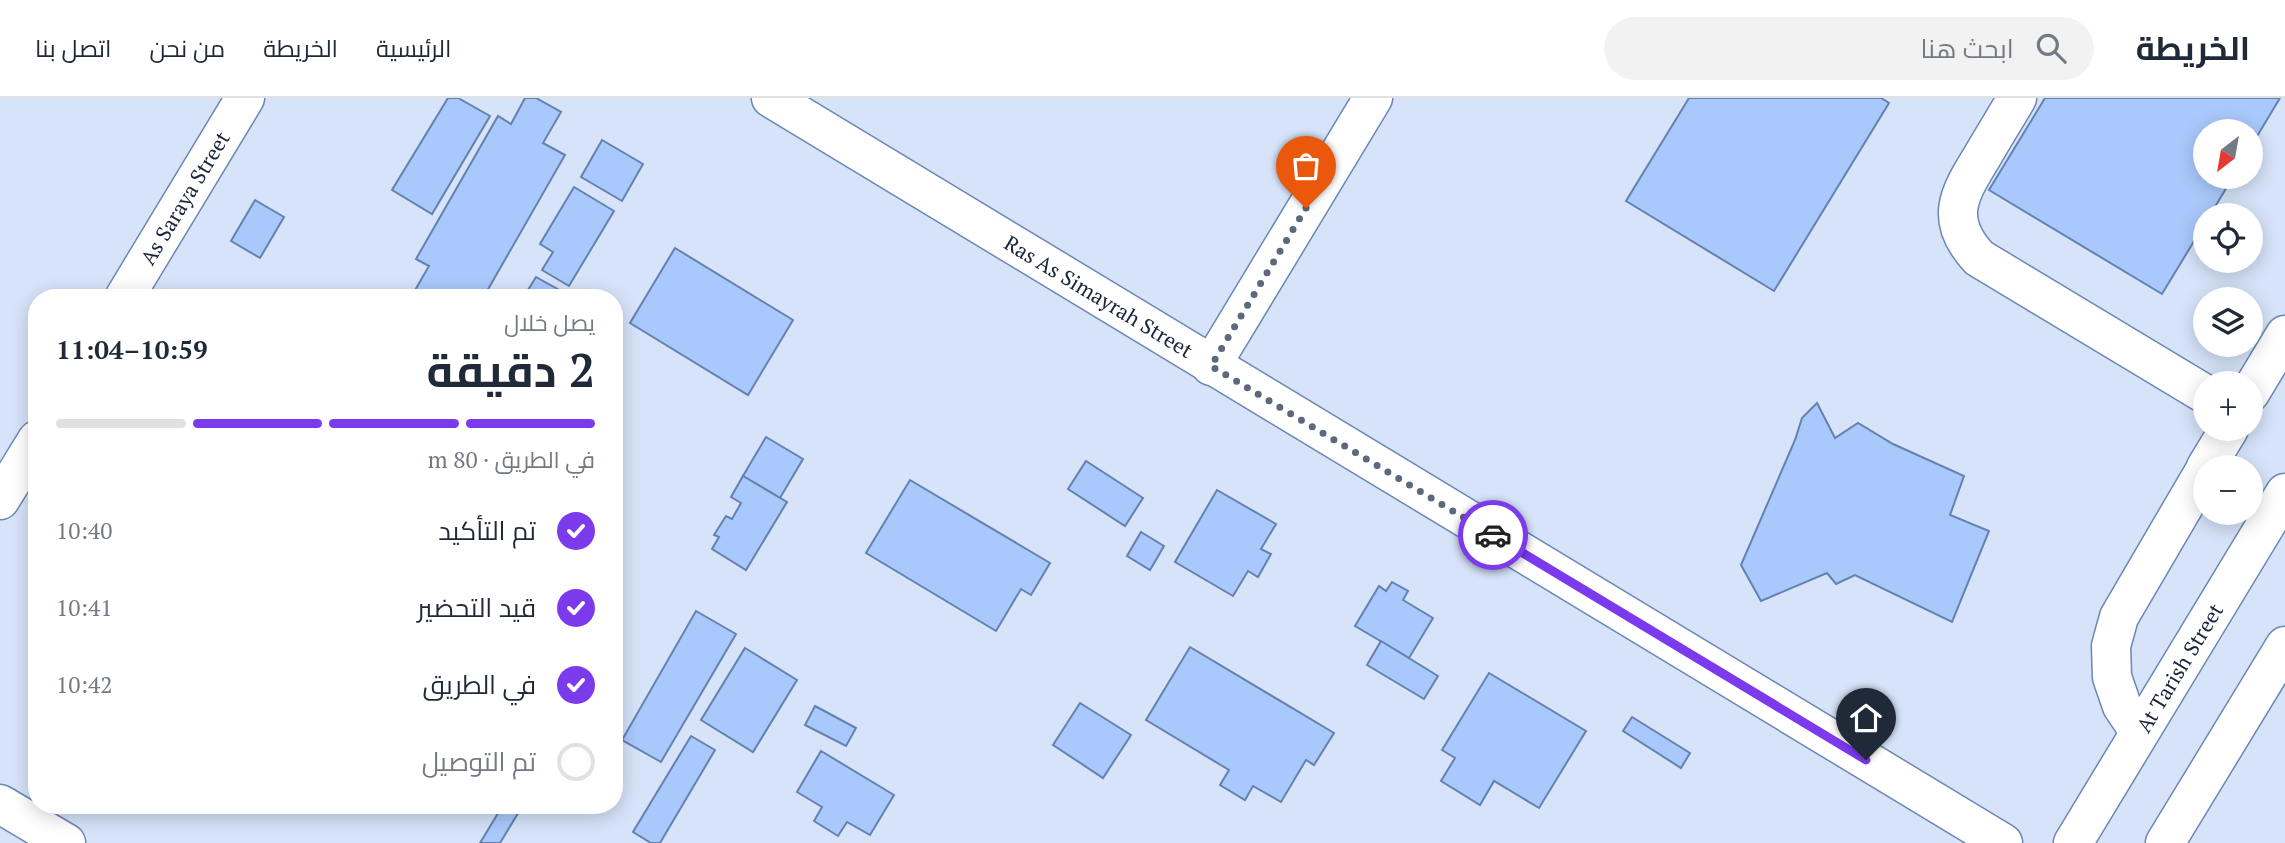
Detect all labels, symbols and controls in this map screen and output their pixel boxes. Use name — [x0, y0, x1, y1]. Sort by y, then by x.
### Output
search box — [1604, 17, 2094, 80]
text: الخريطة — [2136, 26, 2250, 69]
icon: search — [2032, 29, 2070, 67]
text: ابحث هنا — [1920, 31, 2014, 65]
text: اتصل بنا — [35, 32, 112, 64]
text: من نحن — [150, 32, 225, 64]
text: الخريطة — [263, 32, 338, 64]
text: الرئيسية — [376, 32, 451, 64]
north arrow — [2193, 119, 2263, 189]
map controls — [2193, 119, 2263, 525]
street label: As Saraya Street — [133, 126, 236, 270]
pin — [1276, 136, 1336, 208]
icon: bag — [1287, 147, 1325, 185]
button: locate — [2193, 203, 2263, 273]
street label: Ras As Simayrah Street — [999, 228, 1198, 364]
button: layers — [2193, 287, 2263, 357]
text: يصل خلال — [504, 307, 595, 338]
text: 10:59–11:04 — [56, 332, 208, 366]
text: 2 دقيقة — [427, 339, 595, 400]
button: + — [2193, 371, 2263, 441]
text: في الطريق · 80 m — [428, 444, 595, 475]
button: − — [2193, 455, 2263, 525]
courier — [1458, 500, 1528, 570]
icon: check — [557, 512, 595, 550]
text: تم التأكيد — [438, 513, 536, 547]
text: 10:40 — [56, 515, 113, 546]
icon: car — [1474, 516, 1512, 554]
icon: check — [557, 589, 595, 627]
text: قيد التحضير — [417, 590, 536, 624]
text: 10:41 — [56, 592, 113, 623]
street label: At Tarish Street — [2129, 598, 2229, 737]
icon: check — [557, 666, 595, 704]
text: في الطريق — [422, 667, 536, 701]
text: 10:42 — [56, 669, 113, 700]
pin — [1836, 688, 1896, 760]
icon: home — [1847, 699, 1885, 737]
text: تم التوصيل — [422, 744, 536, 778]

